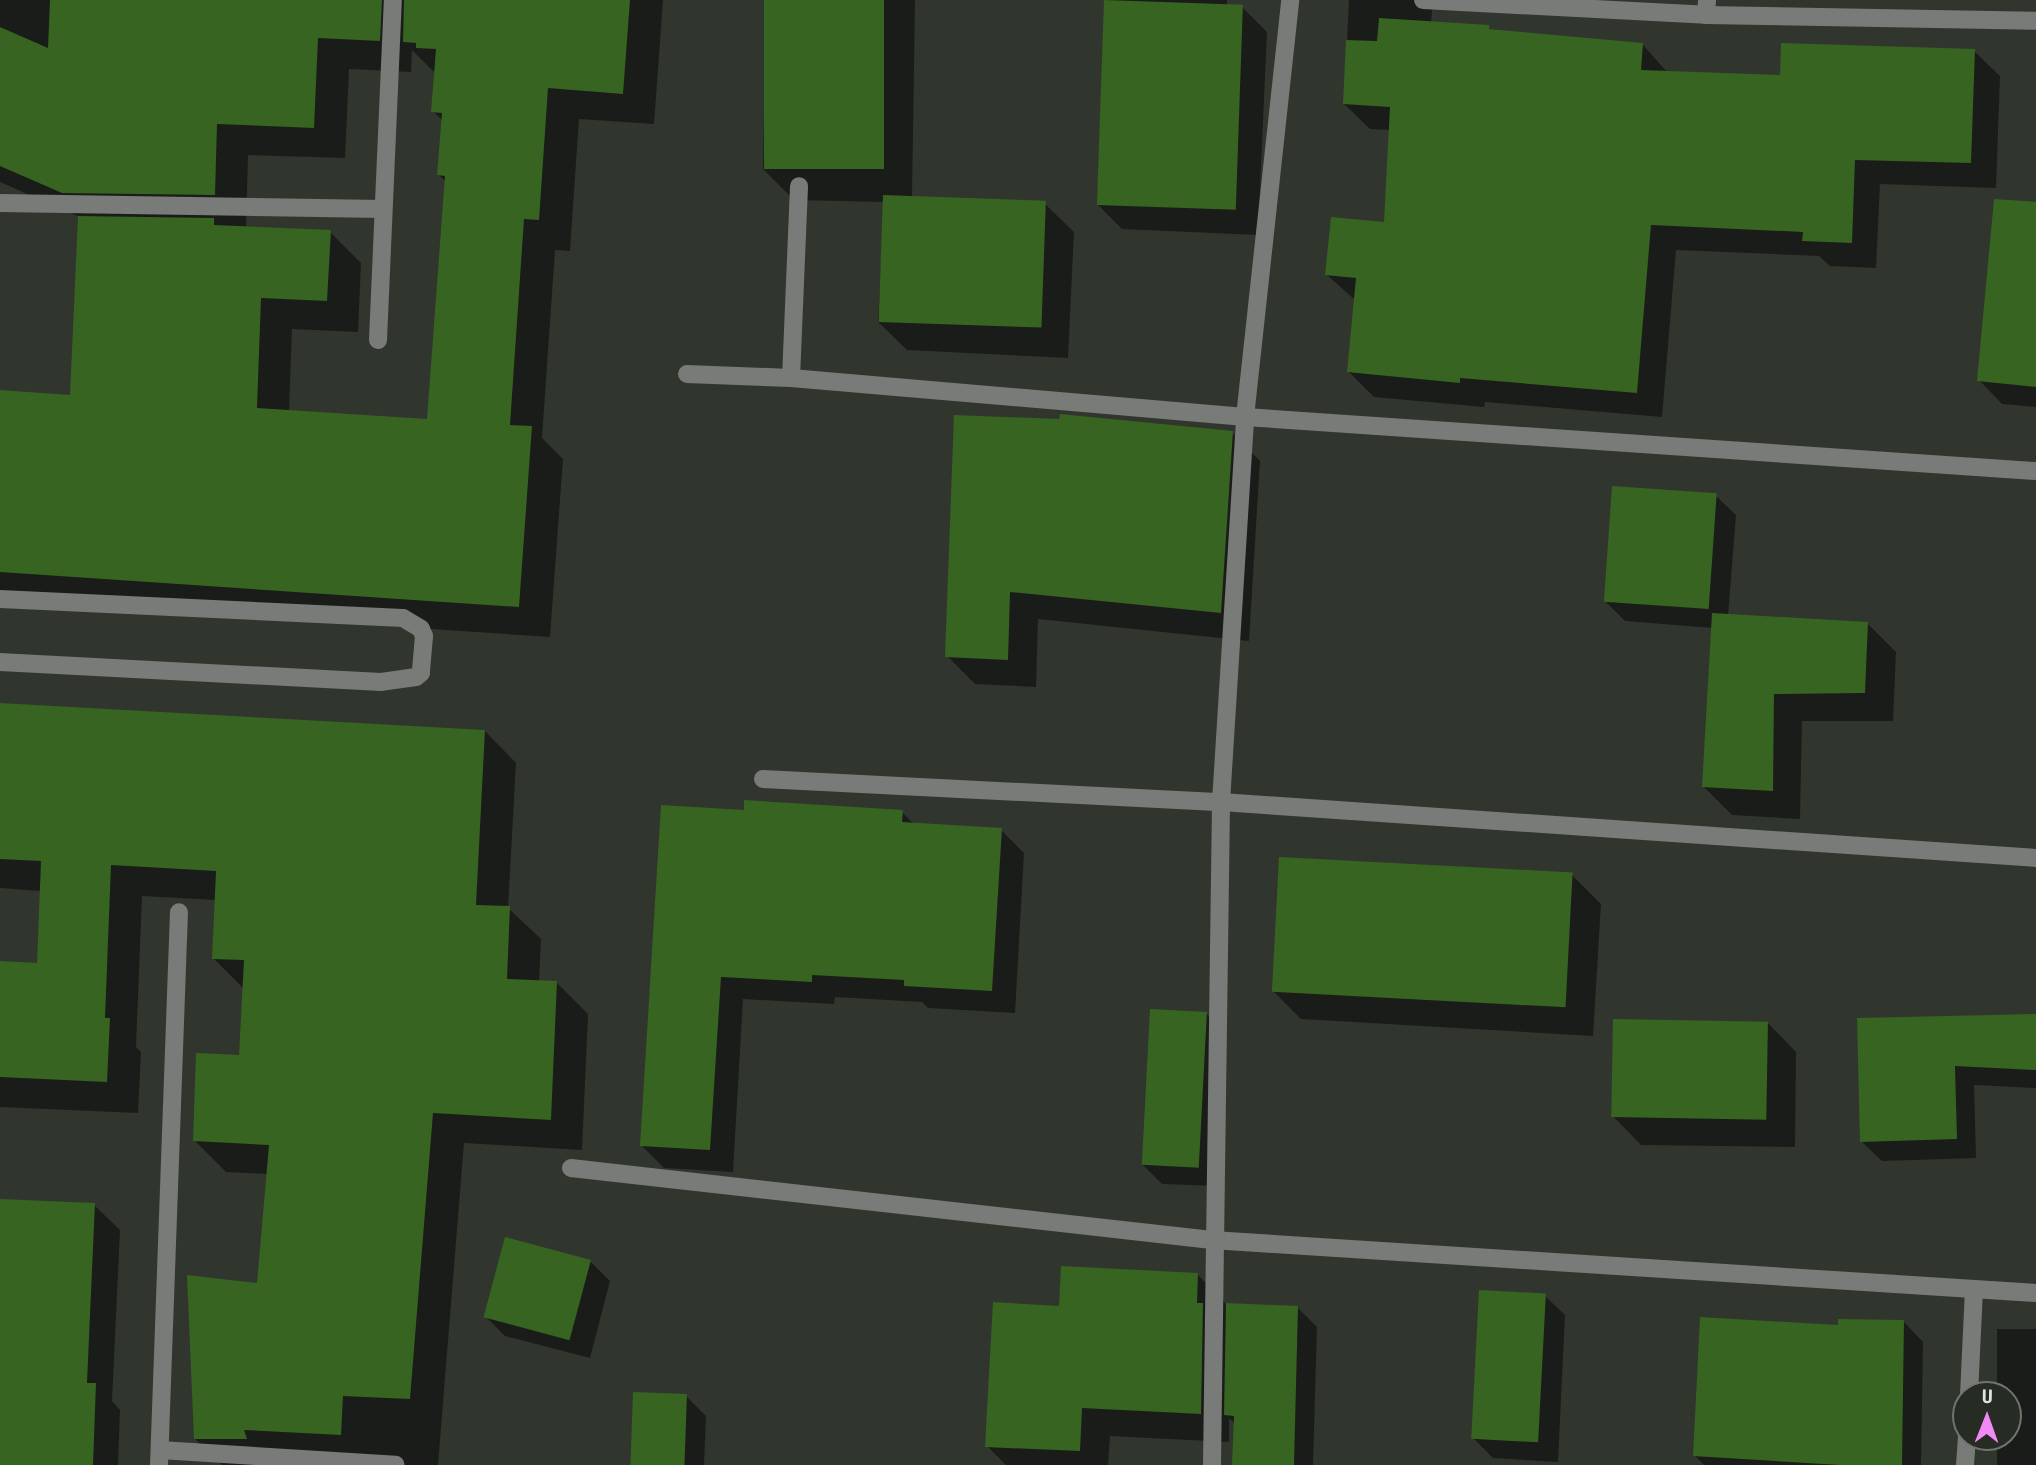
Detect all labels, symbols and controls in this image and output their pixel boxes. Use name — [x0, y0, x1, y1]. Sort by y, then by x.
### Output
north arrow — [1952, 1381, 2022, 1451]
text: U — [1982, 1385, 1993, 1408]

